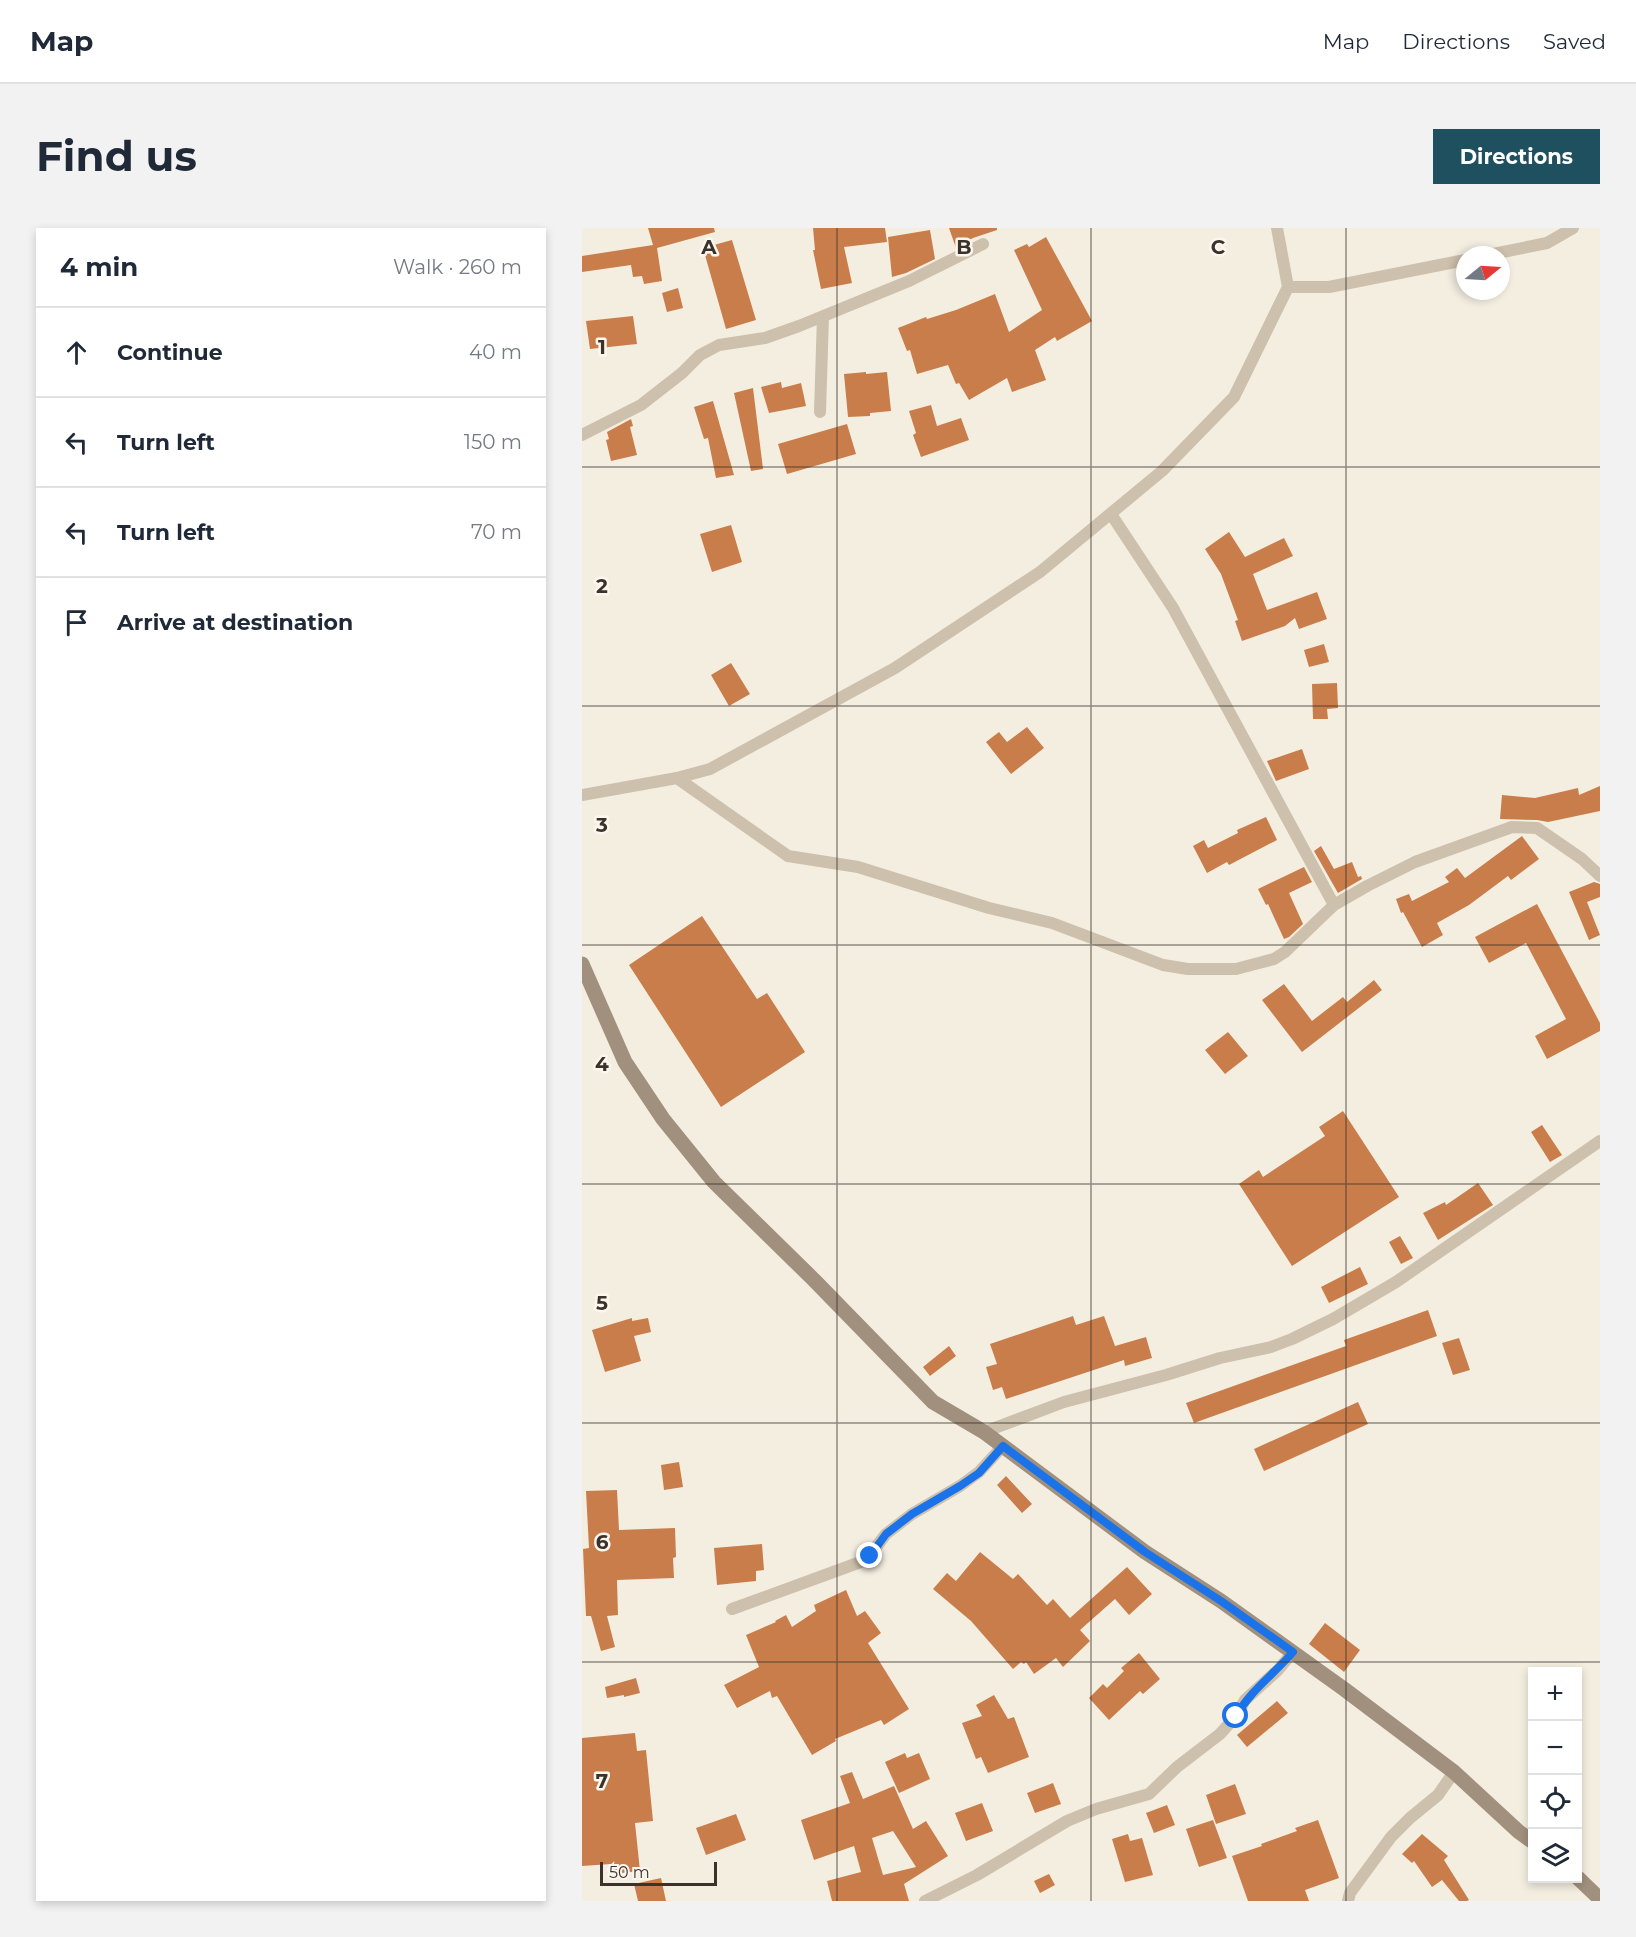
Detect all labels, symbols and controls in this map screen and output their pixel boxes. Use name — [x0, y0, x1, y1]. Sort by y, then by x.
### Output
text: Map — [30, 24, 93, 58]
text: Map — [1323, 29, 1369, 54]
text: Directions — [1402, 29, 1510, 54]
text: Saved — [1543, 29, 1606, 54]
button: Directions — [1433, 129, 1600, 184]
text: Find us — [36, 130, 197, 182]
text: A — [700, 235, 717, 259]
text: B — [956, 235, 972, 259]
text: C — [1211, 235, 1226, 259]
north arrow — [1456, 246, 1510, 300]
text: 4 min — [60, 251, 138, 283]
text: Walk · 260 m — [393, 255, 522, 279]
text: 1 — [598, 335, 606, 359]
icon: ahead — [60, 336, 93, 369]
text: Continue — [117, 339, 223, 366]
text: 40 m — [469, 340, 522, 364]
icon: left — [60, 426, 93, 459]
text: Turn left — [117, 429, 215, 456]
text: 150 m — [464, 430, 522, 454]
icon: left — [60, 516, 93, 549]
text: Turn left — [117, 519, 215, 546]
text: 70 m — [471, 520, 522, 544]
text: 2 — [596, 574, 608, 598]
icon: arrive — [60, 606, 93, 639]
text: Arrive at destination — [117, 609, 353, 636]
text: 3 — [595, 813, 608, 837]
text: 4 — [595, 1052, 609, 1076]
text: 5 — [596, 1291, 608, 1315]
text: 6 — [596, 1530, 609, 1554]
route end — [856, 1542, 882, 1568]
map controls — [1528, 1667, 1582, 1883]
button: + — [1528, 1667, 1582, 1721]
route start — [1222, 1702, 1248, 1728]
button: − — [1528, 1721, 1582, 1775]
text: 7 — [596, 1769, 608, 1793]
button: locate — [1528, 1775, 1582, 1829]
button: layers — [1528, 1829, 1582, 1883]
scale bar — [600, 1859, 717, 1886]
text: 50 m — [609, 1863, 650, 1882]

